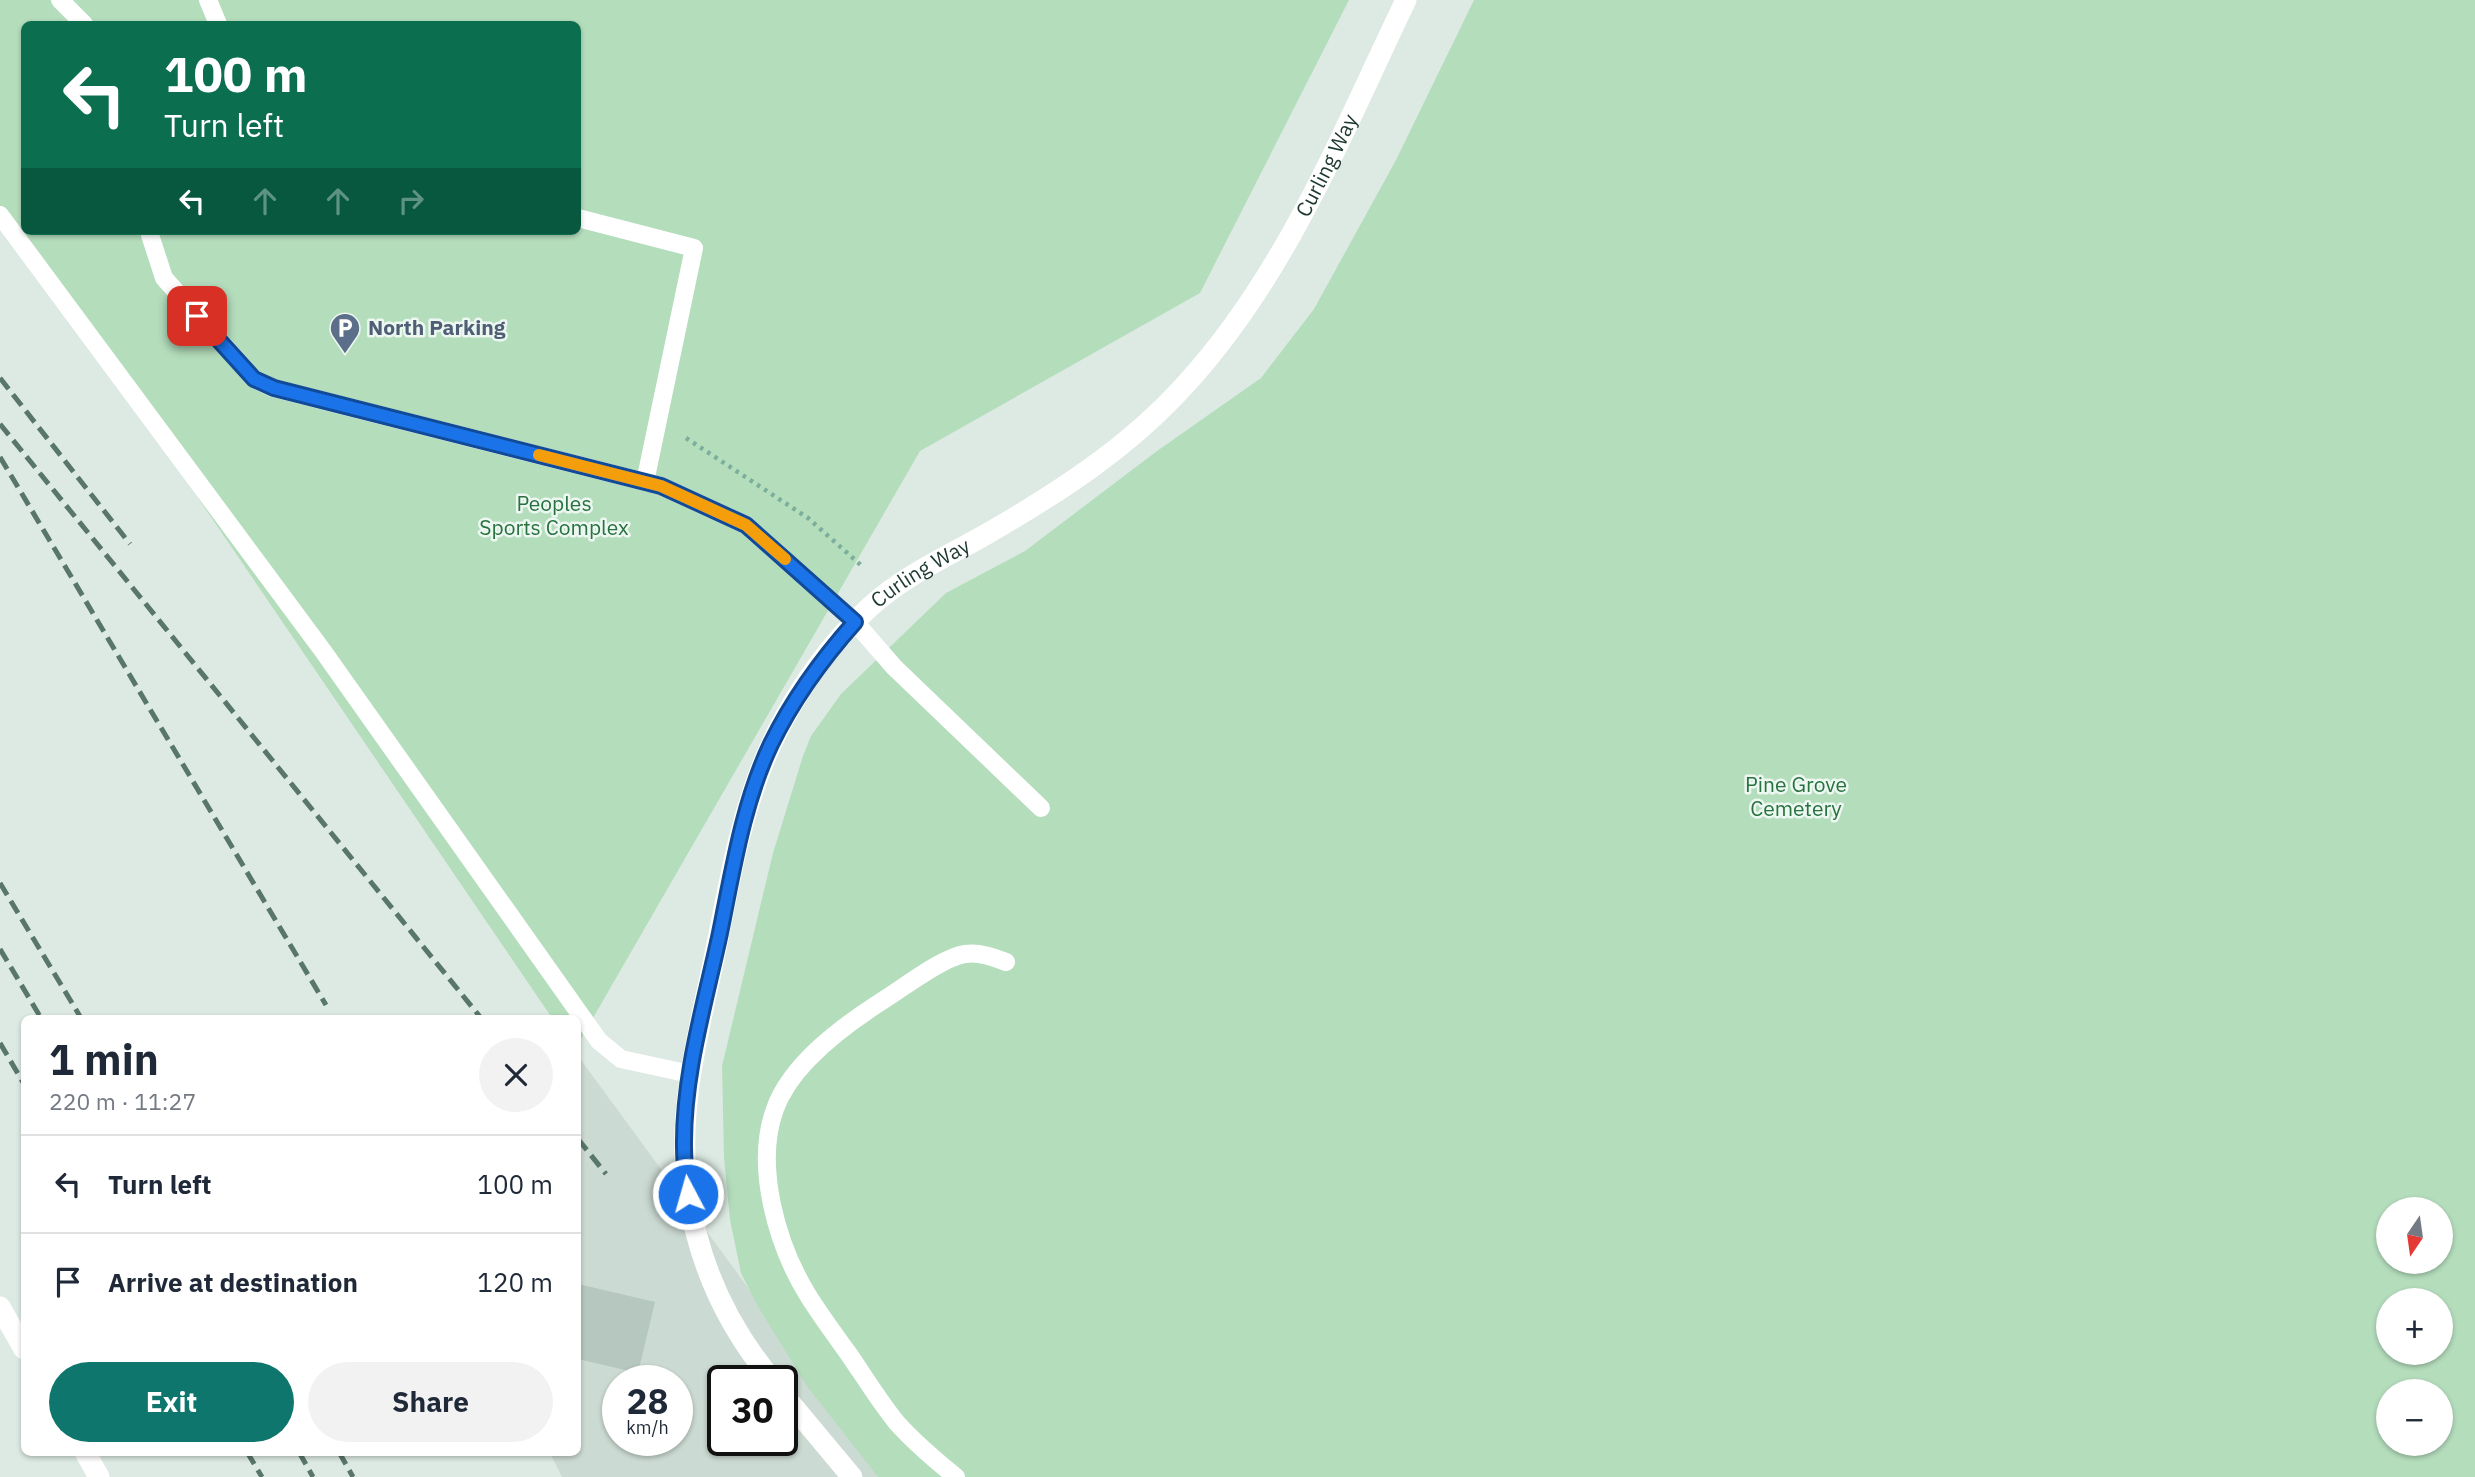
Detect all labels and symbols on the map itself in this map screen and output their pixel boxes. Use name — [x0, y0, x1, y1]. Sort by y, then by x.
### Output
street label: Curling Way — [1288, 109, 1364, 222]
pin — [167, 286, 227, 346]
parking icon: North Parking — [328, 311, 362, 355]
place label: North Parking — [368, 313, 506, 341]
park label: Peoples Sports Complex — [479, 489, 629, 541]
street label: Curling Way — [864, 531, 975, 613]
park label: Pine Grove Cemetery — [1745, 770, 1847, 822]
position arrow — [651, 1157, 725, 1231]
north arrow — [2376, 1197, 2454, 1274]
speed limit sign: 30 — [707, 1365, 798, 1456]

